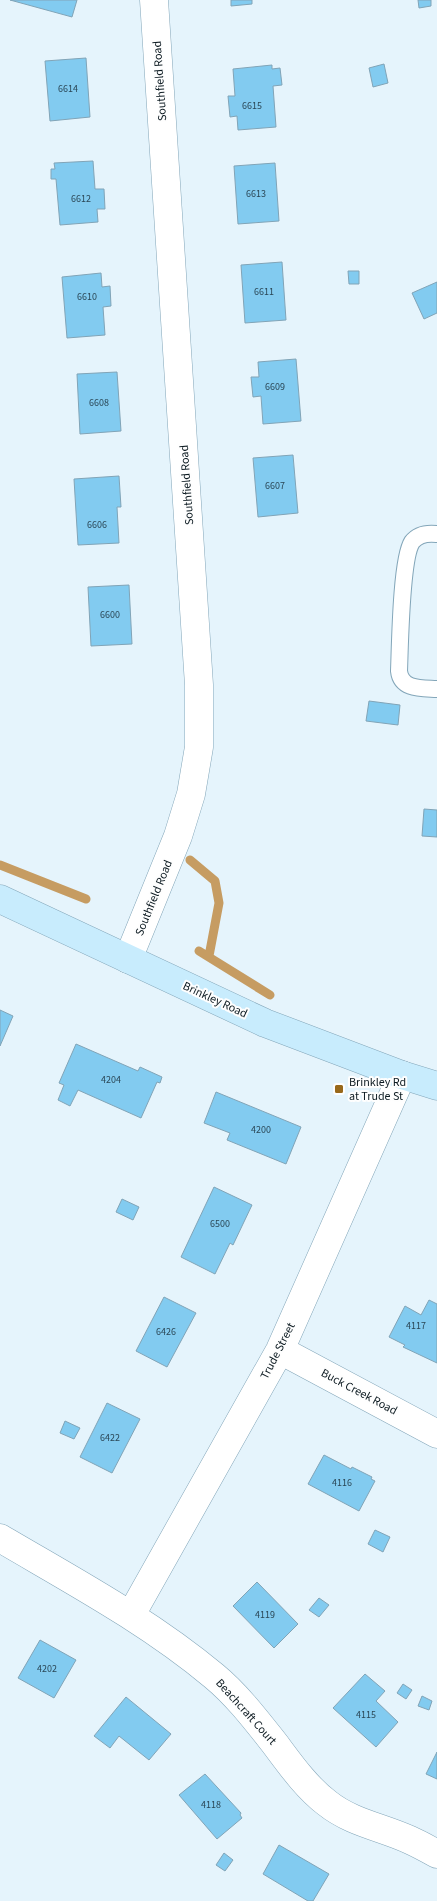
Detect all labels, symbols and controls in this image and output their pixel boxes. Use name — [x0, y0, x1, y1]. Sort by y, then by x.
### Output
street label: Southfield Road — [149, 40, 171, 122]
house number: 6614 — [58, 82, 78, 96]
house number: 6615 — [242, 99, 262, 113]
house number: 6613 — [246, 187, 266, 201]
house number: 6612 — [71, 192, 91, 206]
house number: 6611 — [254, 285, 274, 299]
house number: 6610 — [77, 290, 97, 304]
house number: 6609 — [265, 380, 285, 394]
house number: 6608 — [89, 396, 109, 410]
street label: Southfield Road — [176, 444, 198, 526]
house number: 6607 — [265, 479, 285, 493]
house number: 6606 — [87, 518, 107, 532]
house number: 6600 — [100, 608, 120, 622]
street label: Southfield Road — [131, 858, 177, 938]
street label: Brinkley Road — [180, 978, 250, 1022]
house number: 4204 — [101, 1073, 121, 1087]
place label: Brinkley Rd at Trude St — [349, 1074, 406, 1105]
marker: Brinkley Rd at Trude St — [333, 1083, 345, 1095]
house number: 4200 — [251, 1123, 271, 1137]
house number: 6500 — [210, 1217, 230, 1231]
house number: 4117 — [406, 1319, 426, 1333]
street label: Trude Street — [256, 1320, 300, 1382]
house number: 6426 — [156, 1325, 176, 1339]
street label: Buck Creek Road — [318, 1365, 400, 1419]
house number: 6422 — [100, 1431, 120, 1445]
house number: 4116 — [332, 1476, 352, 1490]
house number: 4119 — [255, 1608, 275, 1622]
house number: 4202 — [37, 1662, 57, 1676]
street label: Beachcraft Court — [212, 1675, 280, 1749]
house number: 4115 — [356, 1708, 376, 1722]
house number: 4118 — [201, 1798, 221, 1812]

